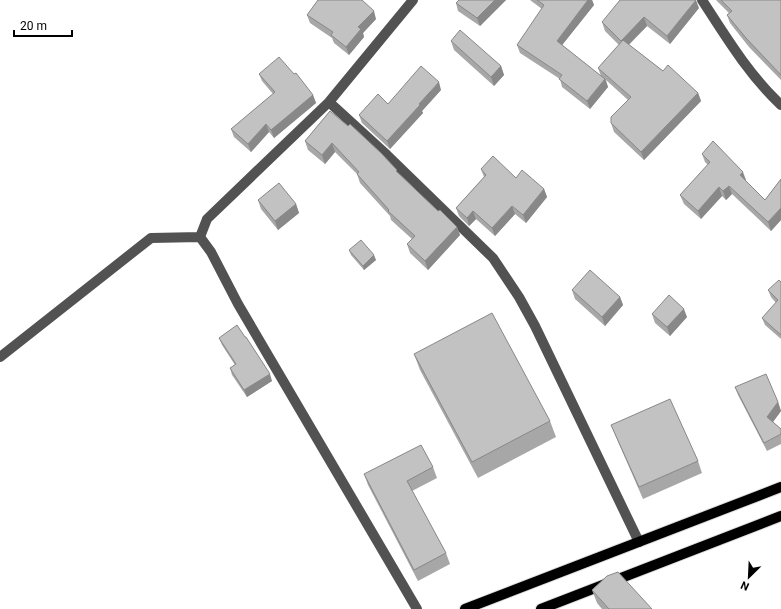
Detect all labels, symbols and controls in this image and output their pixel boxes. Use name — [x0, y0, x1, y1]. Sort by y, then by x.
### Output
scale bar — [14, 12, 72, 38]
text: 20 m — [20, 19, 47, 33]
north arrow — [729, 557, 769, 597]
text: N — [739, 578, 751, 593]

